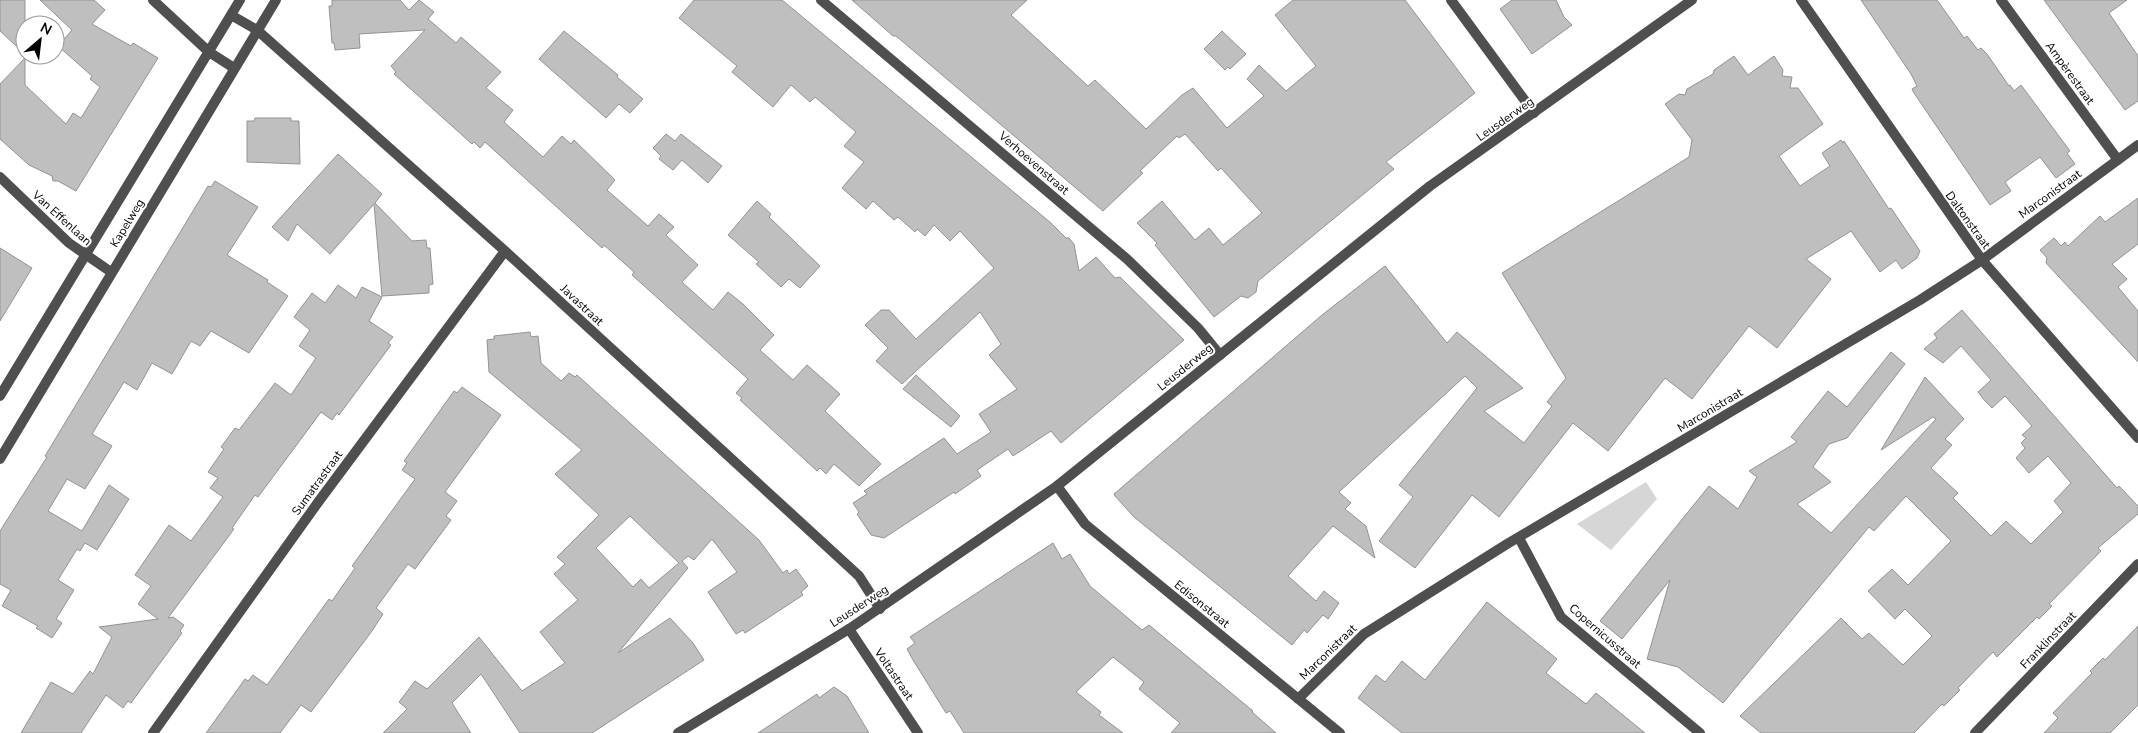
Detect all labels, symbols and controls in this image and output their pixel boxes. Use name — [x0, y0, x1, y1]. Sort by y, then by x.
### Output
north arrow — [15, 15, 65, 65]
text: N — [37, 18, 55, 40]
street label: Ampèrestraat — [2042, 38, 2099, 108]
street label: Leusderweg — [1473, 93, 1537, 145]
street label: Verhoevenstraat — [995, 127, 1073, 199]
street label: Marconistraat — [2016, 165, 2085, 222]
street label: Van Effenlaan — [28, 186, 95, 249]
street label: Daltonstraat — [1942, 188, 1995, 253]
street label: Kapelweg — [106, 196, 148, 250]
street label: Javastraat — [556, 280, 608, 330]
street label: Leusderweg — [1154, 340, 1216, 394]
street label: Marconistraat — [1674, 384, 1746, 436]
street label: Sumatrastraat — [288, 447, 346, 519]
street label: Edisonstraat — [1171, 577, 1234, 632]
street label: Leusderweg — [827, 581, 891, 631]
street label: Copernicusstraat — [1566, 600, 1645, 672]
street label: Franklinstraat — [2017, 607, 2080, 672]
street label: Marconistraat — [1296, 620, 1361, 683]
street label: Voltastraat — [870, 644, 918, 704]

